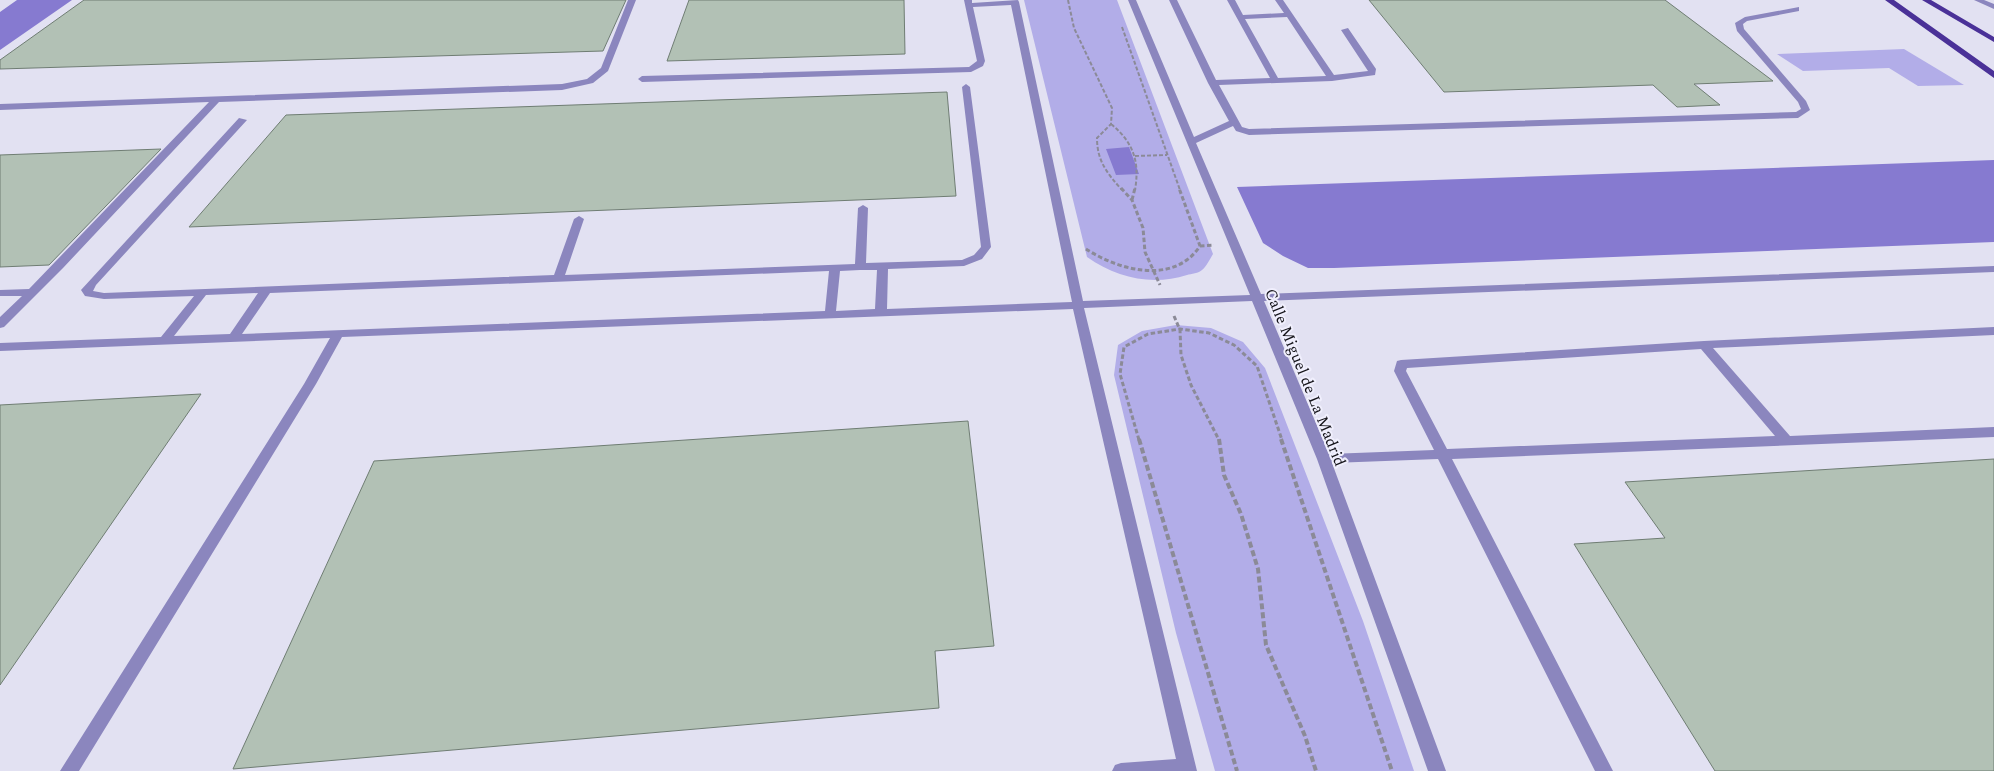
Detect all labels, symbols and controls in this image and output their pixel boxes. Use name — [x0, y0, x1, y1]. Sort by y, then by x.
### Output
street label: Calle Miguel de La Madrid — [1258, 285, 1352, 470]

